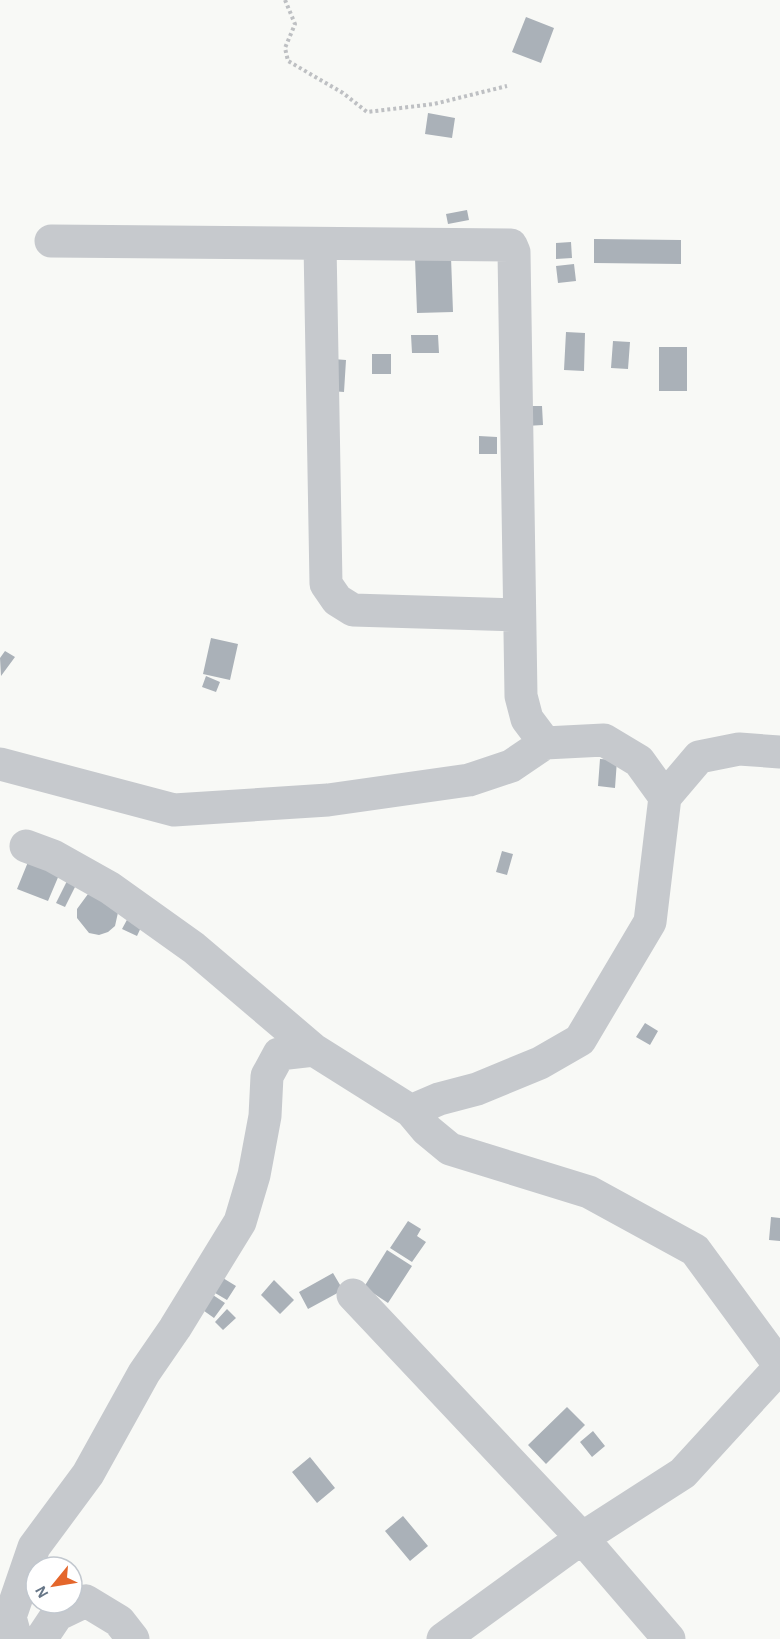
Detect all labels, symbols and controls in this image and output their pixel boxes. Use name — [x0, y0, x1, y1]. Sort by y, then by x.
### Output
north arrow — [24, 1555, 84, 1615]
text: N — [32, 1583, 52, 1601]

